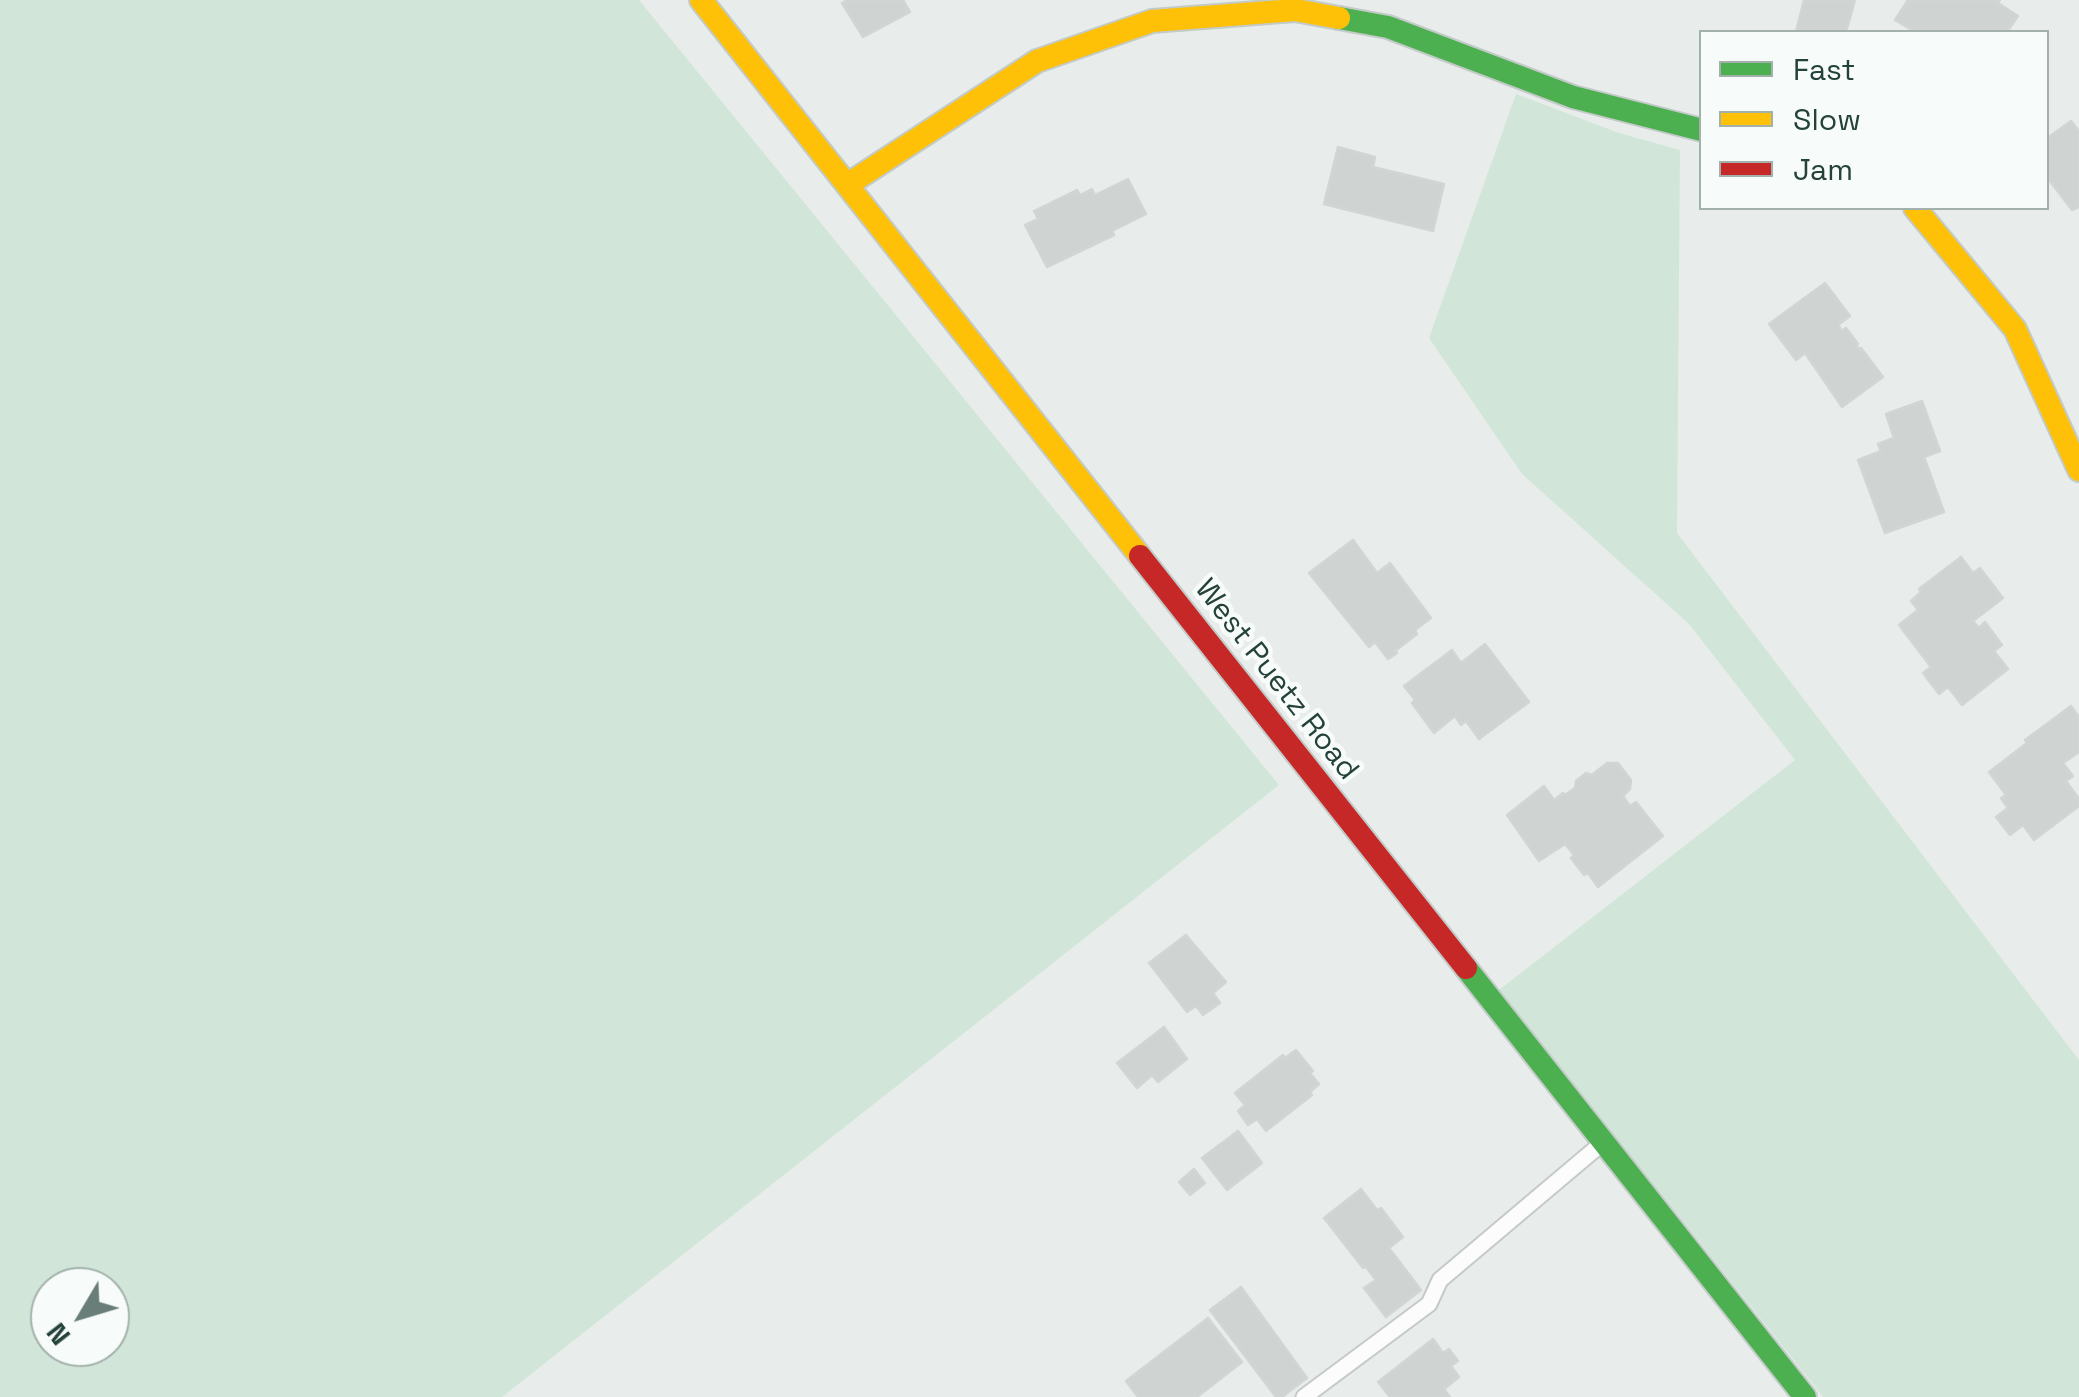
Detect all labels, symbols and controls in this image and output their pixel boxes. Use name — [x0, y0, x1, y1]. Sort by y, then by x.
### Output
legend — [1699, 30, 2049, 210]
text: Fast — [1793, 50, 1855, 89]
text: Slow — [1793, 100, 1861, 139]
text: Jam — [1793, 150, 1853, 189]
street label: West Puetz Road — [1186, 572, 1366, 788]
north arrow — [30, 1267, 130, 1367]
text: N — [38, 1316, 78, 1353]

